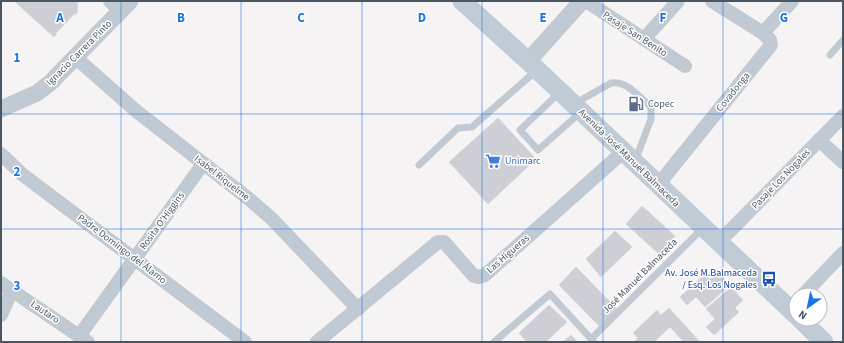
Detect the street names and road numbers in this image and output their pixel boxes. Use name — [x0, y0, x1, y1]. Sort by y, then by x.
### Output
street label: Pasaje San Benito — [600, 8, 670, 60]
street label: Ignacio Carrera Pinto — [43, 17, 115, 89]
street label: Covadonga — [713, 69, 753, 115]
street label: Avenida José Manuel Balmaceda — [575, 106, 683, 210]
street label: Pasaje Los Nogales — [749, 146, 813, 212]
street label: Isabel Riquelme — [191, 152, 253, 204]
street label: Rosita O'Higgins — [136, 189, 188, 253]
street label: Padre Domingo del Álamo — [75, 211, 169, 287]
street label: Las Higueras — [483, 231, 533, 277]
street label: José Manuel Balmaceda — [599, 235, 681, 317]
street label: Lautaro — [28, 297, 62, 327]

